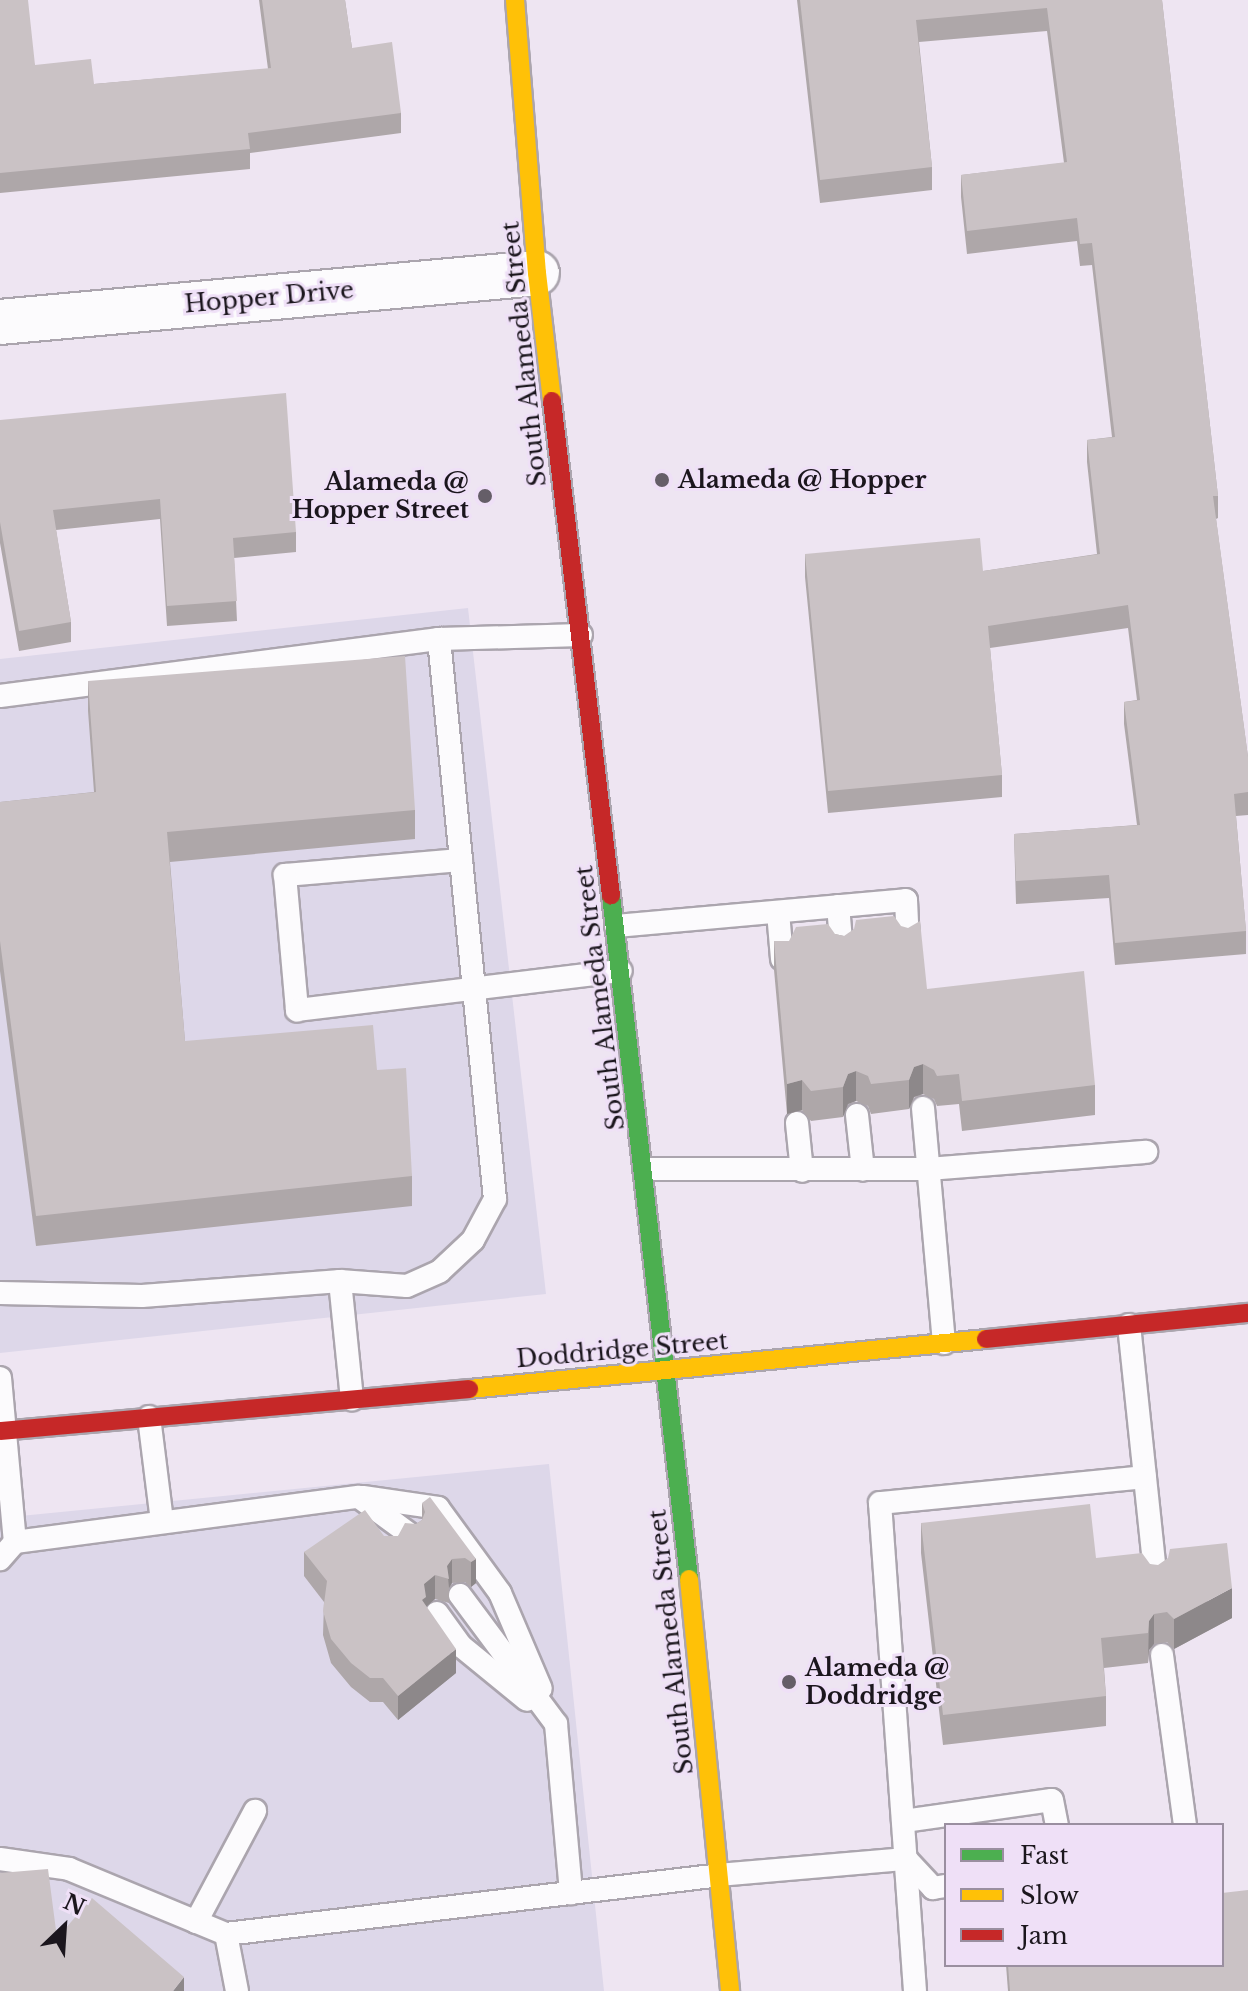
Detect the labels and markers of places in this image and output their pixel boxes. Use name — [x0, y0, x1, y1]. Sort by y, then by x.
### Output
place label: Alameda @ Hopper — [678, 466, 926, 494]
place label: Alameda @ Hopper Street — [291, 468, 469, 524]
marker: Alameda @ Hopper — [653, 471, 671, 489]
marker: Alameda @ Hopper Street — [476, 487, 494, 505]
place label: Alameda @ Doddridge — [805, 1654, 950, 1710]
marker: Alameda @ Doddridge — [780, 1673, 798, 1691]

